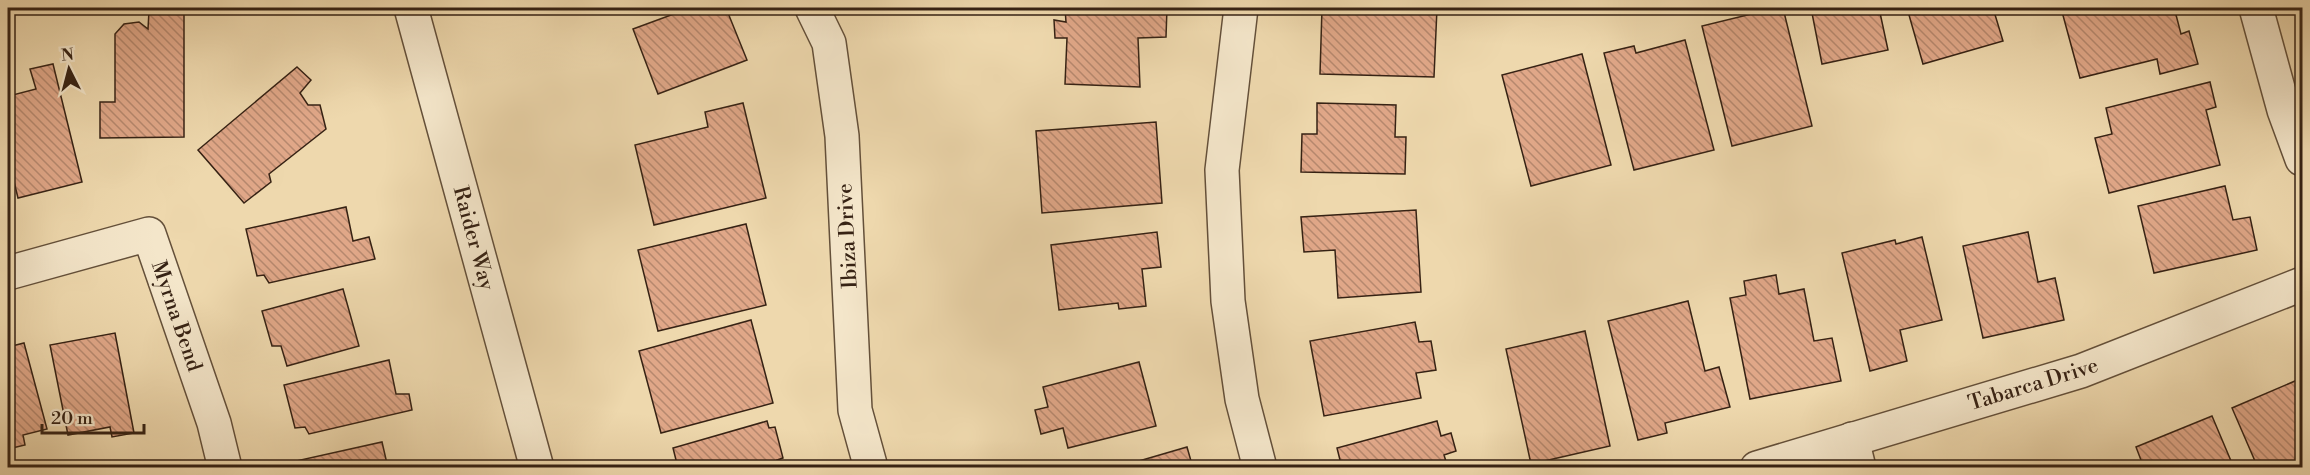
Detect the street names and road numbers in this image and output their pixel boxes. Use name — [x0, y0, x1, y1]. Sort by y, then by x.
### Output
street label: Raider Way — [447, 183, 500, 294]
street label: Ibiza Drive — [832, 183, 864, 289]
street label: Myrna Bend — [145, 258, 207, 375]
street label: Tabarca Drive — [1965, 353, 2101, 417]

